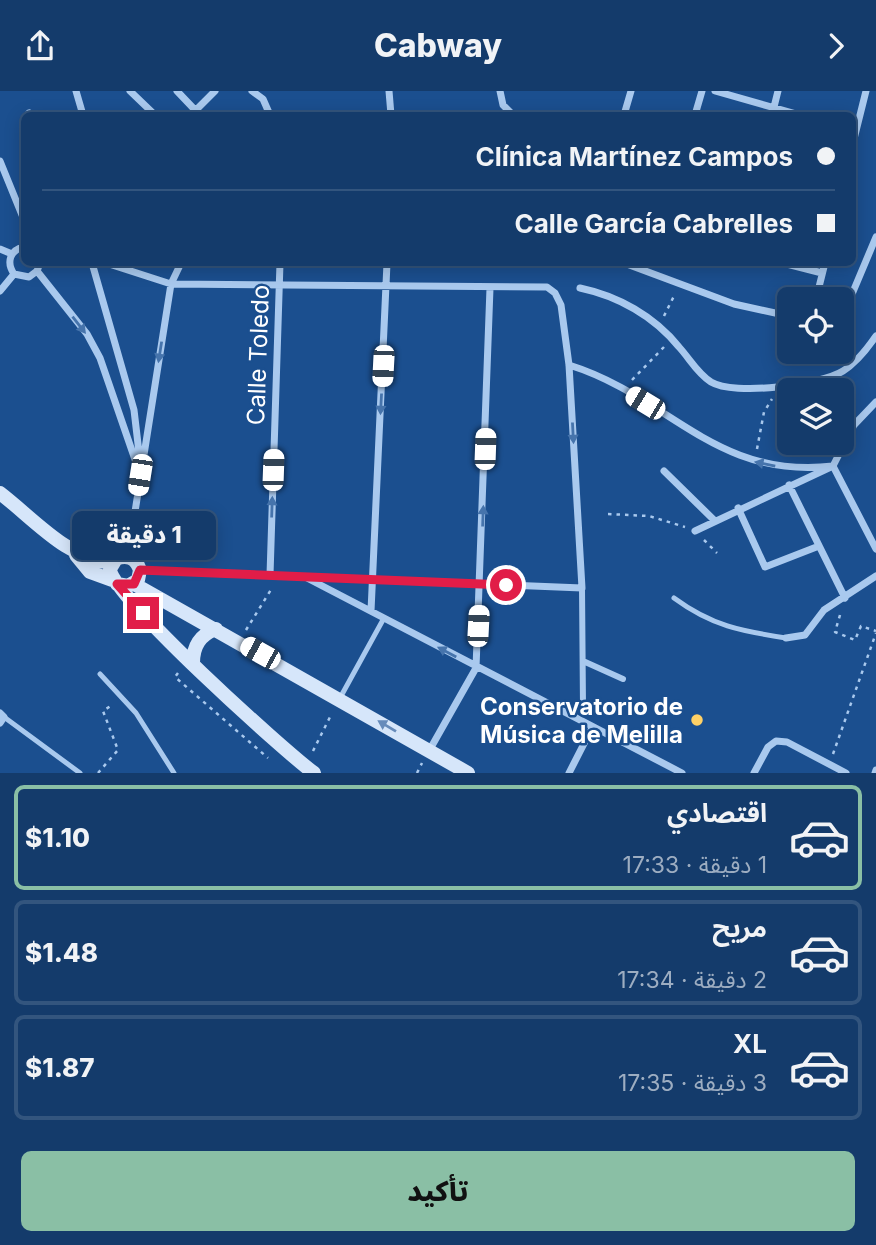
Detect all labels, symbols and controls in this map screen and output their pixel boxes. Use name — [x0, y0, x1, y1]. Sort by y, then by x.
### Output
text: Cabway — [374, 26, 502, 65]
icon: share — [21, 27, 59, 65]
icon: forward — [817, 27, 855, 65]
text: Clínica Martínez Campos — [476, 141, 793, 172]
text: Calle García Cabrelles — [514, 208, 793, 239]
street label: Calle Toledo — [241, 284, 275, 426]
map controls — [777, 287, 854, 455]
button: locate — [777, 287, 854, 364]
one-way arrow — [72, 316, 86, 334]
one-way arrow — [154, 341, 165, 363]
car — [372, 344, 395, 388]
button: layers — [777, 378, 854, 455]
car — [622, 383, 669, 423]
one-way arrow — [375, 393, 386, 415]
one-way arrow — [568, 422, 579, 444]
car — [474, 428, 497, 470]
car — [262, 449, 285, 491]
car — [127, 453, 154, 497]
one-way arrow — [754, 458, 776, 469]
one-way arrow — [266, 496, 278, 518]
one-way arrow — [477, 505, 489, 527]
callout: 1 دقيقة — [71, 511, 215, 561]
text: 1 دقيقة — [106, 521, 182, 549]
route start — [490, 569, 522, 601]
route end — [127, 597, 159, 629]
car — [467, 604, 490, 648]
car — [237, 634, 284, 672]
one-way arrow — [437, 647, 457, 658]
place label: Conservatorio de Música de Melilla — [480, 692, 683, 749]
marker: Conservatorio de Música de Melilla — [689, 712, 705, 728]
one-way arrow — [378, 720, 397, 733]
text: اقتصادي — [667, 797, 767, 828]
icon: car — [788, 806, 851, 869]
text: $1.10 — [25, 822, 90, 853]
text: 1 دقيقة · 17:33 — [623, 851, 767, 879]
text: مريح — [712, 912, 767, 943]
icon: car — [788, 921, 851, 984]
text: $1.48 — [25, 937, 98, 968]
text: 2 دقيقة · 17:34 — [617, 966, 767, 994]
text: XL — [733, 1028, 767, 1059]
icon: car — [788, 1036, 851, 1099]
text: $1.87 — [25, 1052, 95, 1083]
text: 3 دقيقة · 17:35 — [618, 1069, 767, 1097]
button: تأكيد — [21, 1151, 855, 1231]

